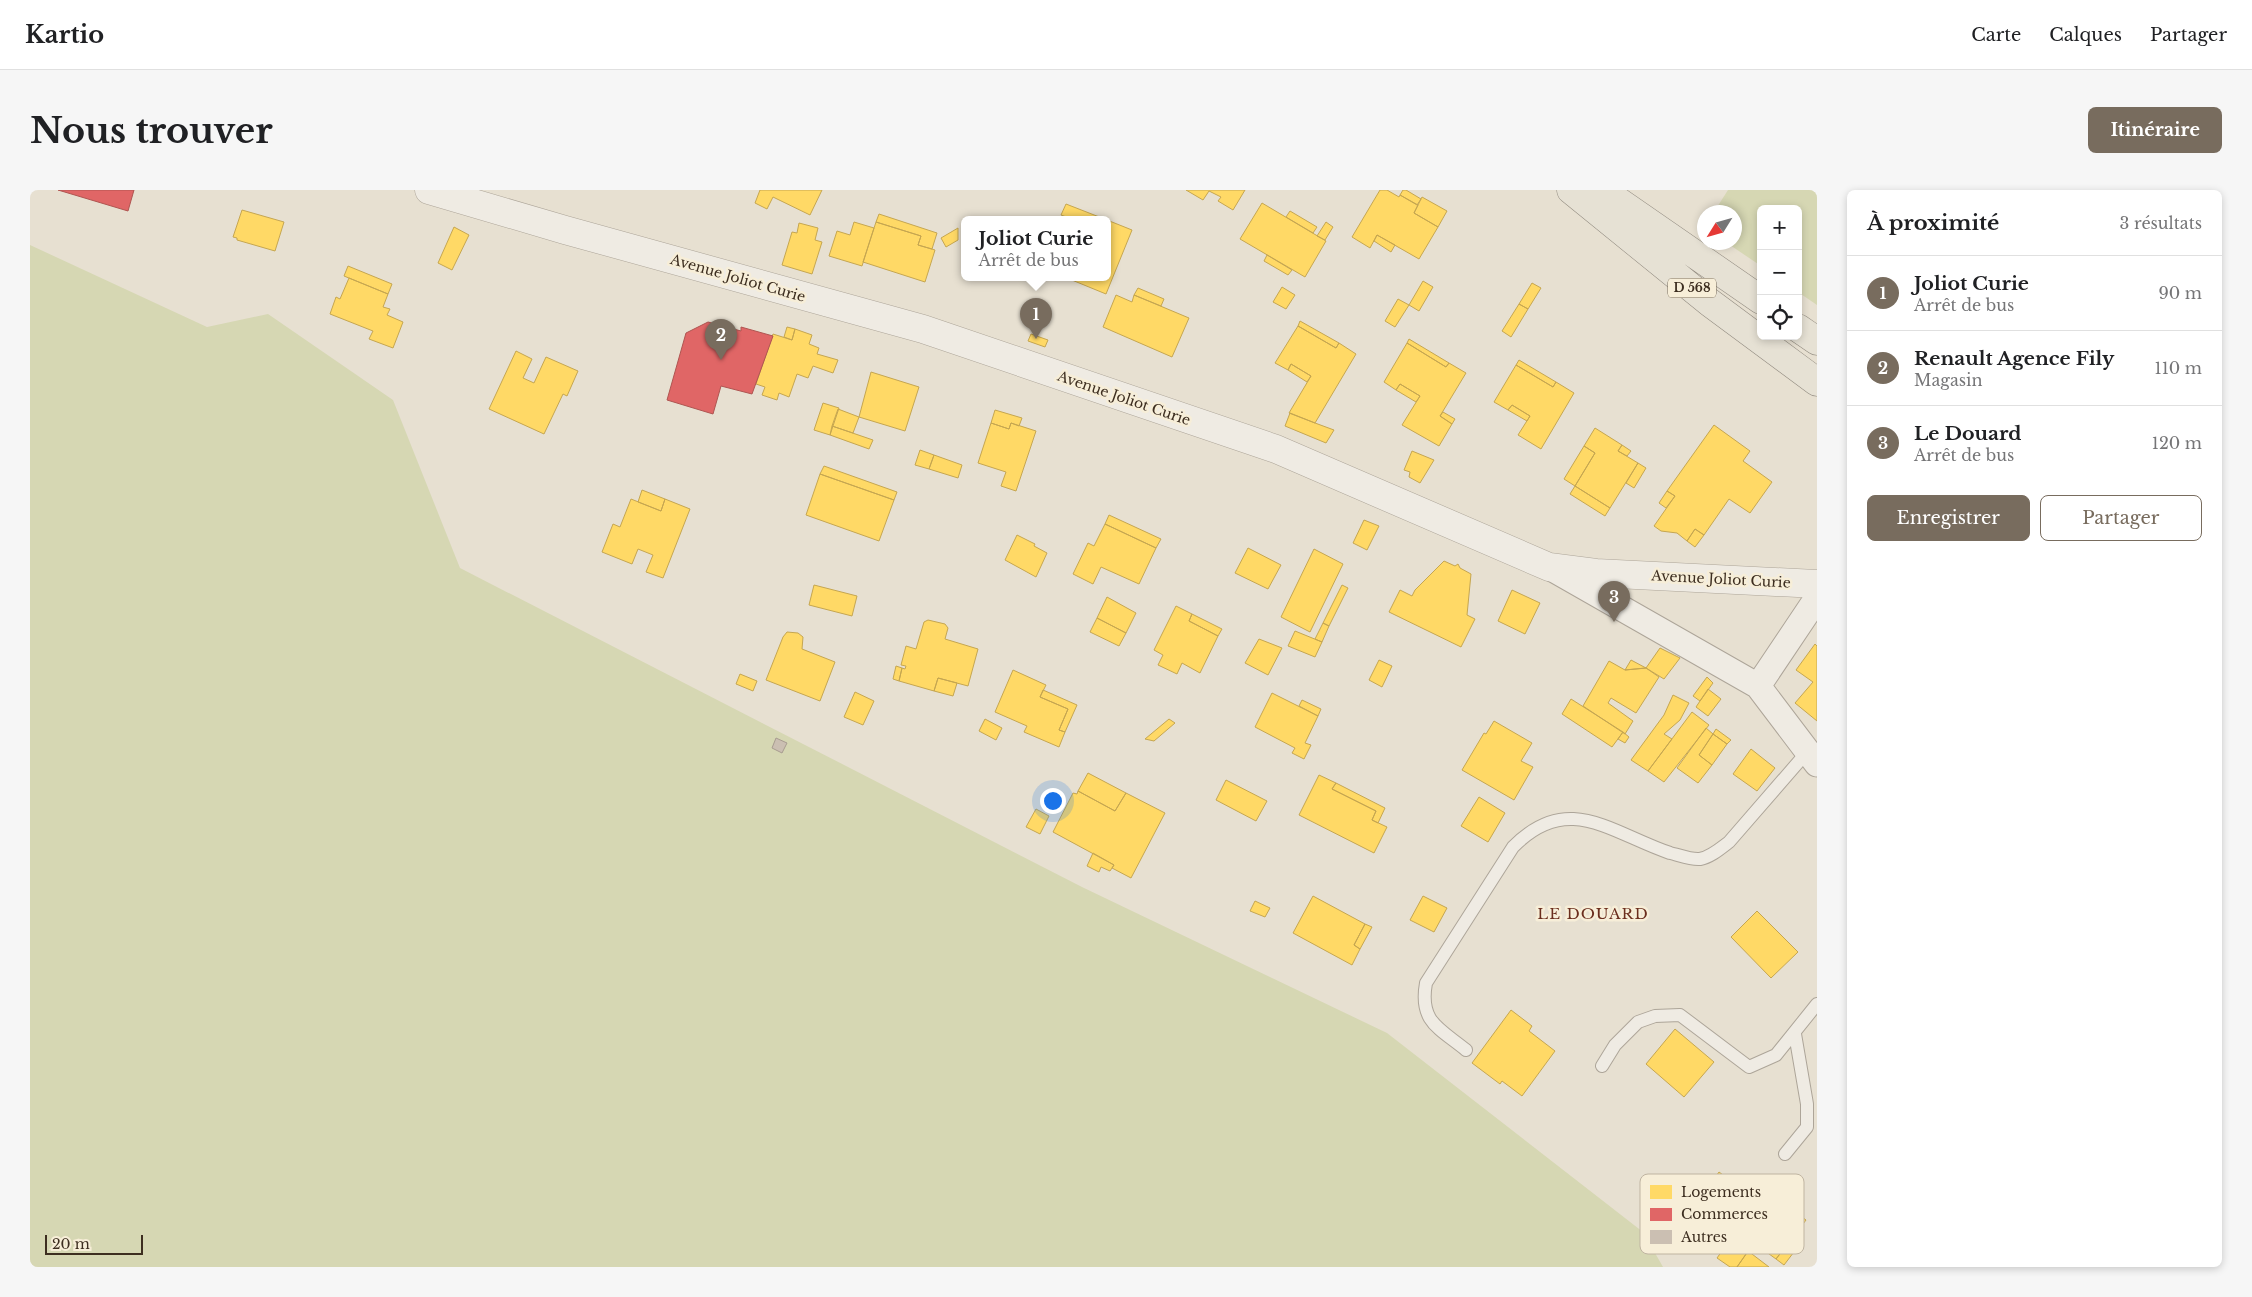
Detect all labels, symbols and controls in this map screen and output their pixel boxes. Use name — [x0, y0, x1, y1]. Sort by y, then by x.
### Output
text: Kartio — [25, 20, 104, 49]
text: Carte — [1971, 24, 2021, 46]
text: Calques — [2049, 24, 2122, 46]
text: Partager — [2150, 24, 2227, 46]
button: Itinéraire — [2088, 107, 2222, 153]
text: Nous trouver — [30, 109, 273, 152]
north arrow — [1697, 205, 1742, 250]
map controls — [1757, 205, 1802, 340]
button: + — [1757, 205, 1802, 250]
text: À proximité — [1867, 210, 1999, 236]
text: 3 résultats — [2120, 213, 2202, 233]
popup — [961, 216, 1111, 281]
text: Joliot Curie — [979, 227, 1093, 250]
street label: Avenue Joliot Curie — [668, 250, 808, 306]
text: Arrêt de bus — [979, 250, 1079, 270]
button: − — [1757, 250, 1802, 295]
text: Joliot Curie — [1914, 272, 2029, 295]
road number: D 568 — [1668, 279, 1716, 298]
text: 1 — [1880, 283, 1886, 303]
text: 90 m — [2159, 283, 2202, 303]
button: locate — [1757, 295, 1802, 340]
text: Arrêt de bus — [1914, 295, 2014, 315]
pin: 1 — [1020, 298, 1052, 339]
pin: 2 — [705, 319, 737, 360]
text: Renault Agence Fily — [1914, 347, 2114, 370]
text: 2 — [1878, 358, 1888, 378]
text: 110 m — [2155, 358, 2202, 378]
street label: Avenue Joliot Curie — [1054, 366, 1193, 429]
text: Magasin — [1914, 370, 1983, 390]
text: Le Douard — [1914, 422, 2021, 445]
text: 3 — [1878, 433, 1888, 453]
text: 120 m — [2152, 433, 2202, 453]
text: Arrêt de bus — [1914, 445, 2014, 465]
button: Enregistrer — [1867, 495, 2030, 541]
button: Partager — [2040, 495, 2202, 541]
street label: Avenue Joliot Curie — [1650, 566, 1791, 592]
pin: 3 — [1598, 581, 1630, 622]
your location — [1040, 788, 1066, 814]
district label: LE DOUARD — [1537, 904, 1649, 923]
legend — [1640, 1174, 1804, 1254]
text: Logements — [1681, 1183, 1761, 1201]
text: Commerces — [1681, 1205, 1768, 1223]
text: Autres — [1680, 1228, 1727, 1246]
scale bar — [45, 1232, 142, 1255]
text: 20 m — [52, 1235, 90, 1253]

